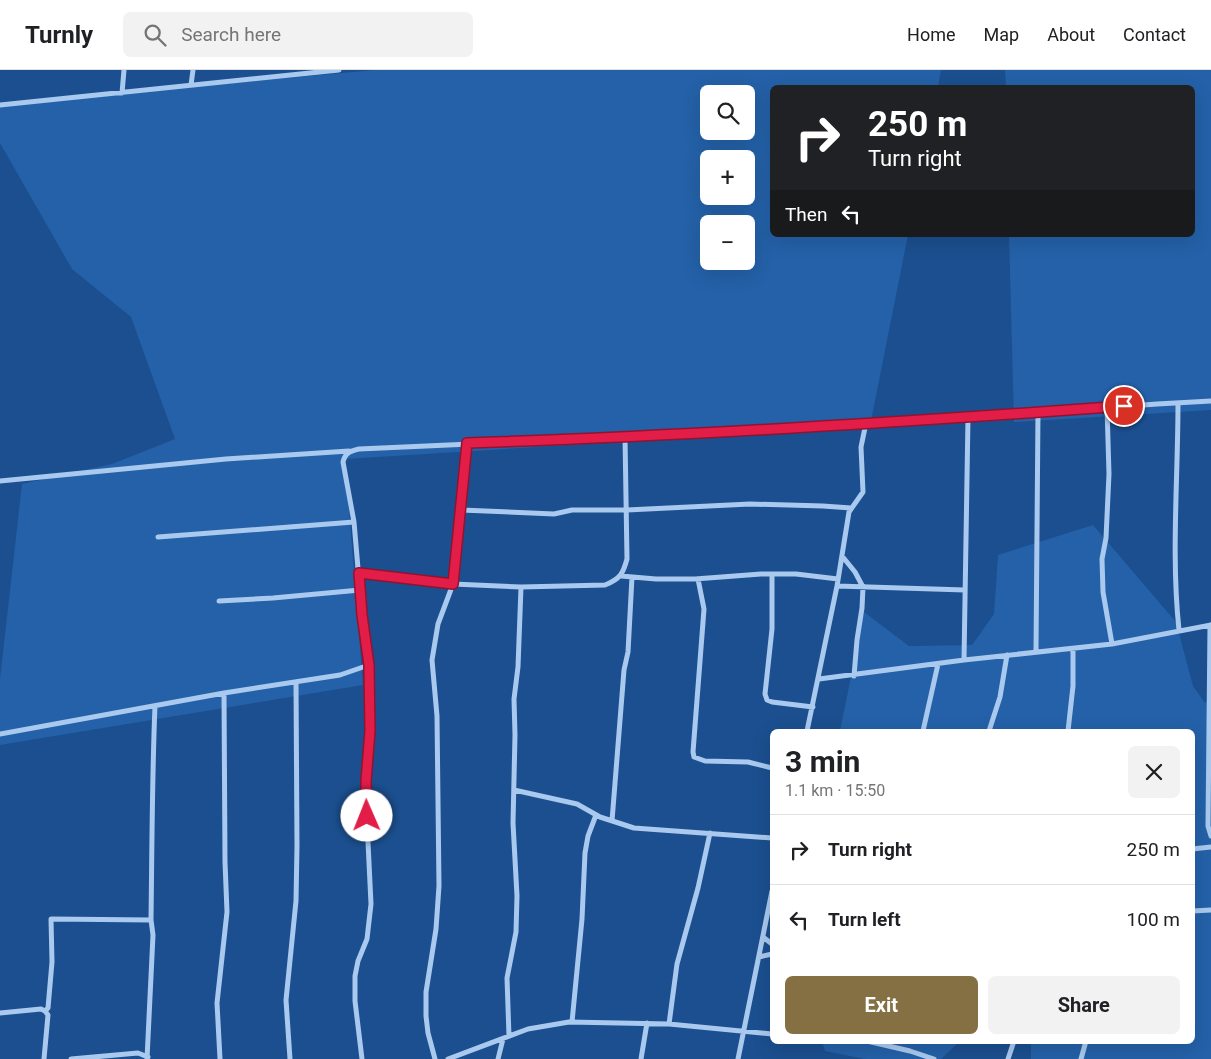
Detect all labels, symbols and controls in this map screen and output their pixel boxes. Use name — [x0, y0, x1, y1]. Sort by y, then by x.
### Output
search box — [123, 12, 473, 57]
text: Turnly — [25, 21, 93, 49]
icon: search — [141, 21, 169, 49]
text: Search here — [181, 23, 281, 46]
text: Home — [907, 24, 956, 45]
text: Map — [984, 24, 1019, 45]
text: About — [1047, 24, 1095, 45]
text: Contact — [1123, 24, 1186, 45]
map controls — [700, 85, 755, 270]
button: search — [700, 85, 755, 140]
text: 250 m — [868, 104, 967, 145]
icon: right — [785, 105, 850, 170]
text: Turn right — [868, 146, 962, 171]
button: + — [700, 150, 755, 205]
icon: left — [837, 200, 865, 228]
text: Then — [785, 203, 827, 226]
button: − — [700, 215, 755, 270]
pin — [1103, 385, 1145, 427]
icon: arrive — [1110, 392, 1138, 420]
text: 3 min — [785, 744, 860, 779]
button: close — [1128, 746, 1180, 798]
text: 1.1 km · 15:50 — [785, 781, 885, 800]
position arrow — [340, 789, 392, 841]
icon: right — [785, 836, 813, 864]
text: Turn right — [828, 838, 912, 861]
text: 250 m — [1127, 838, 1180, 861]
icon: left — [785, 906, 813, 934]
text: Turn left — [828, 908, 901, 931]
text: 100 m — [1127, 908, 1180, 931]
button: Exit — [785, 976, 978, 1034]
button: Share — [988, 976, 1180, 1034]

